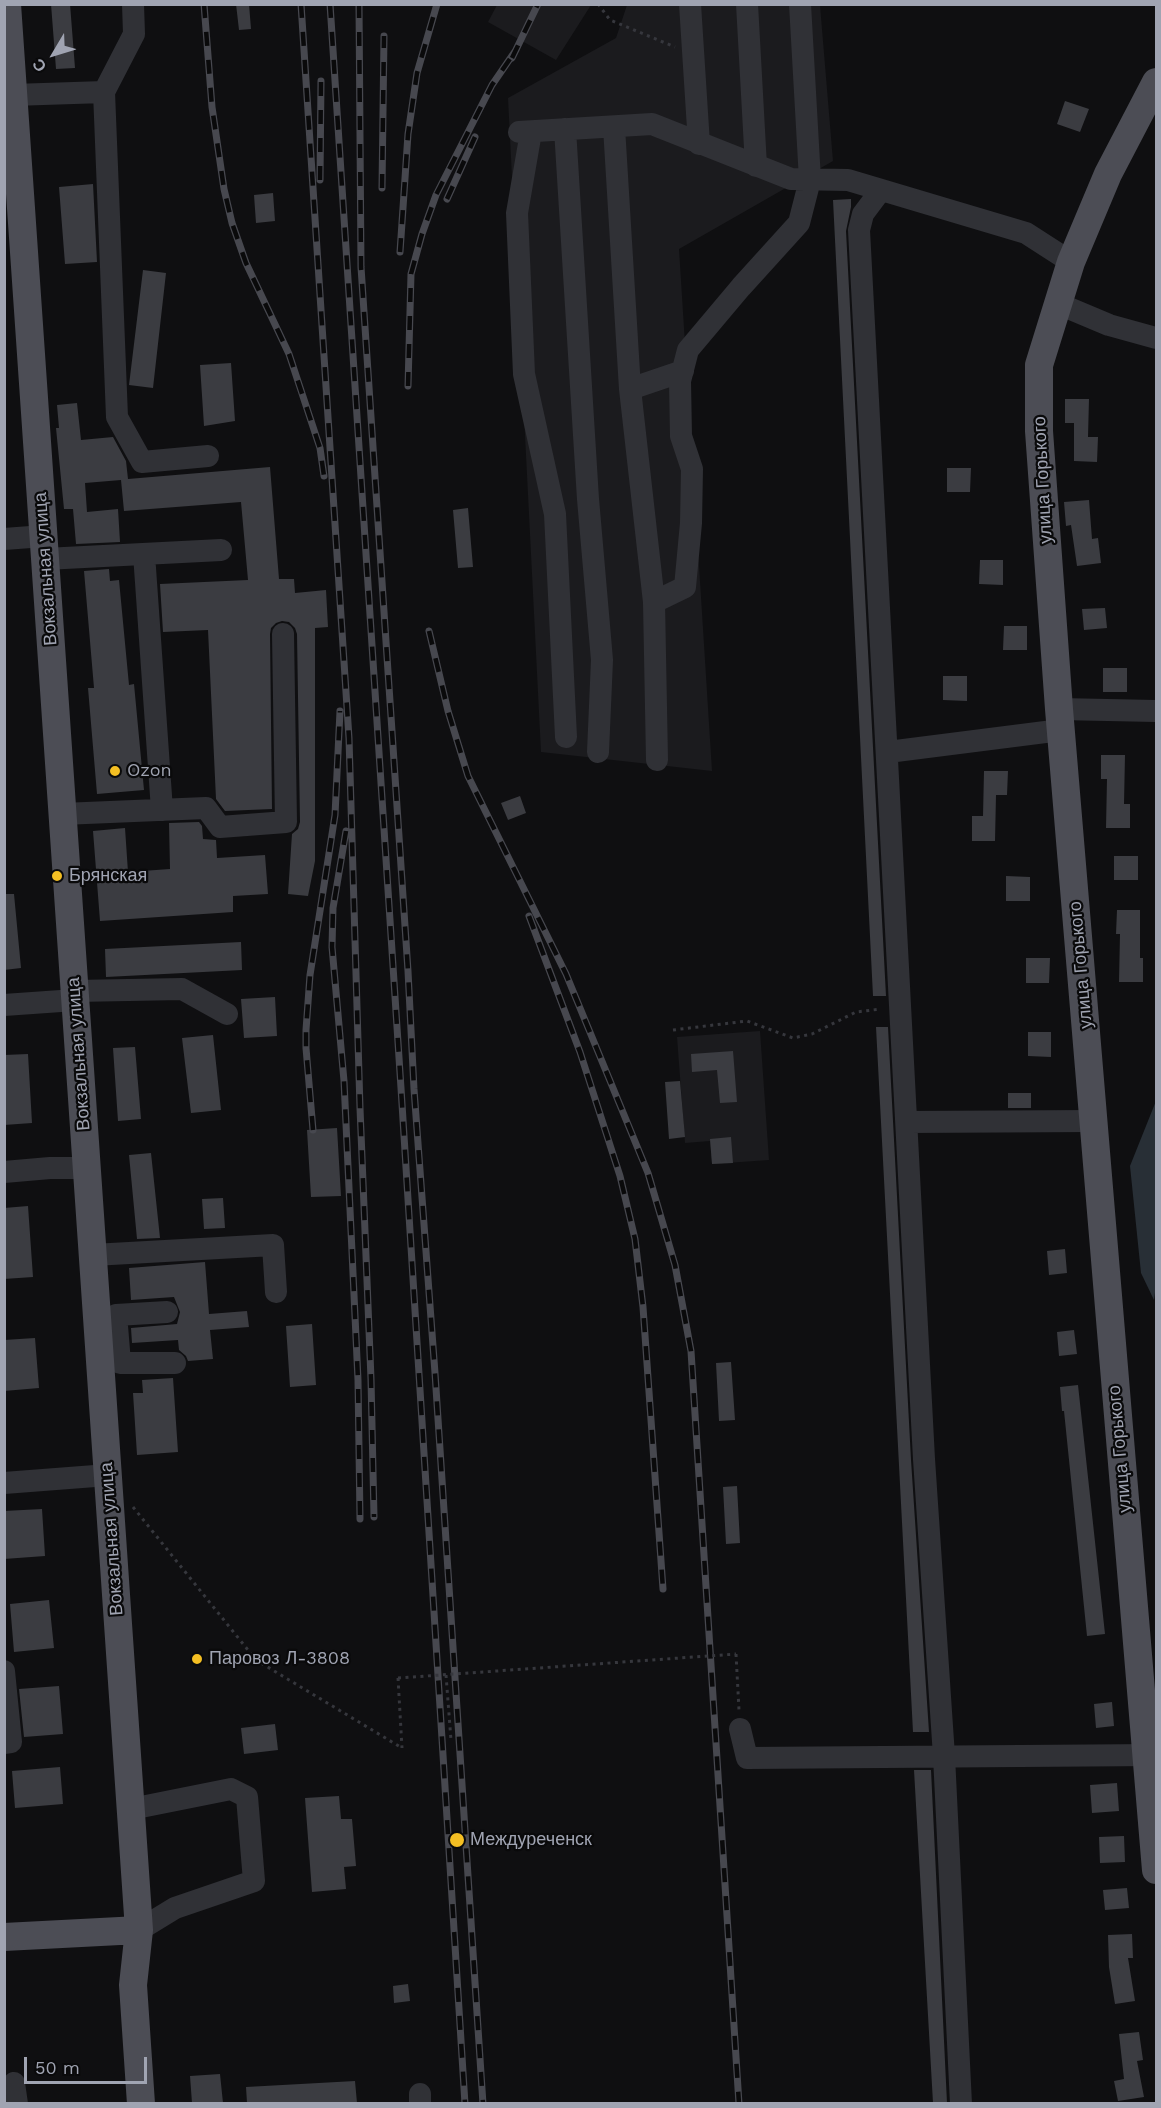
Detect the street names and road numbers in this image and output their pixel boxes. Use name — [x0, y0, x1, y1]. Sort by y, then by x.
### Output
street label: улица Горького — [1029, 416, 1057, 544]
street label: Вокзальная улица — [30, 492, 62, 646]
street label: улица Горького — [1065, 900, 1097, 1030]
street label: Вокзальная улица — [63, 977, 95, 1131]
street label: улица Горького — [1104, 1384, 1136, 1514]
street label: Вокзальная улица — [96, 1462, 128, 1616]

